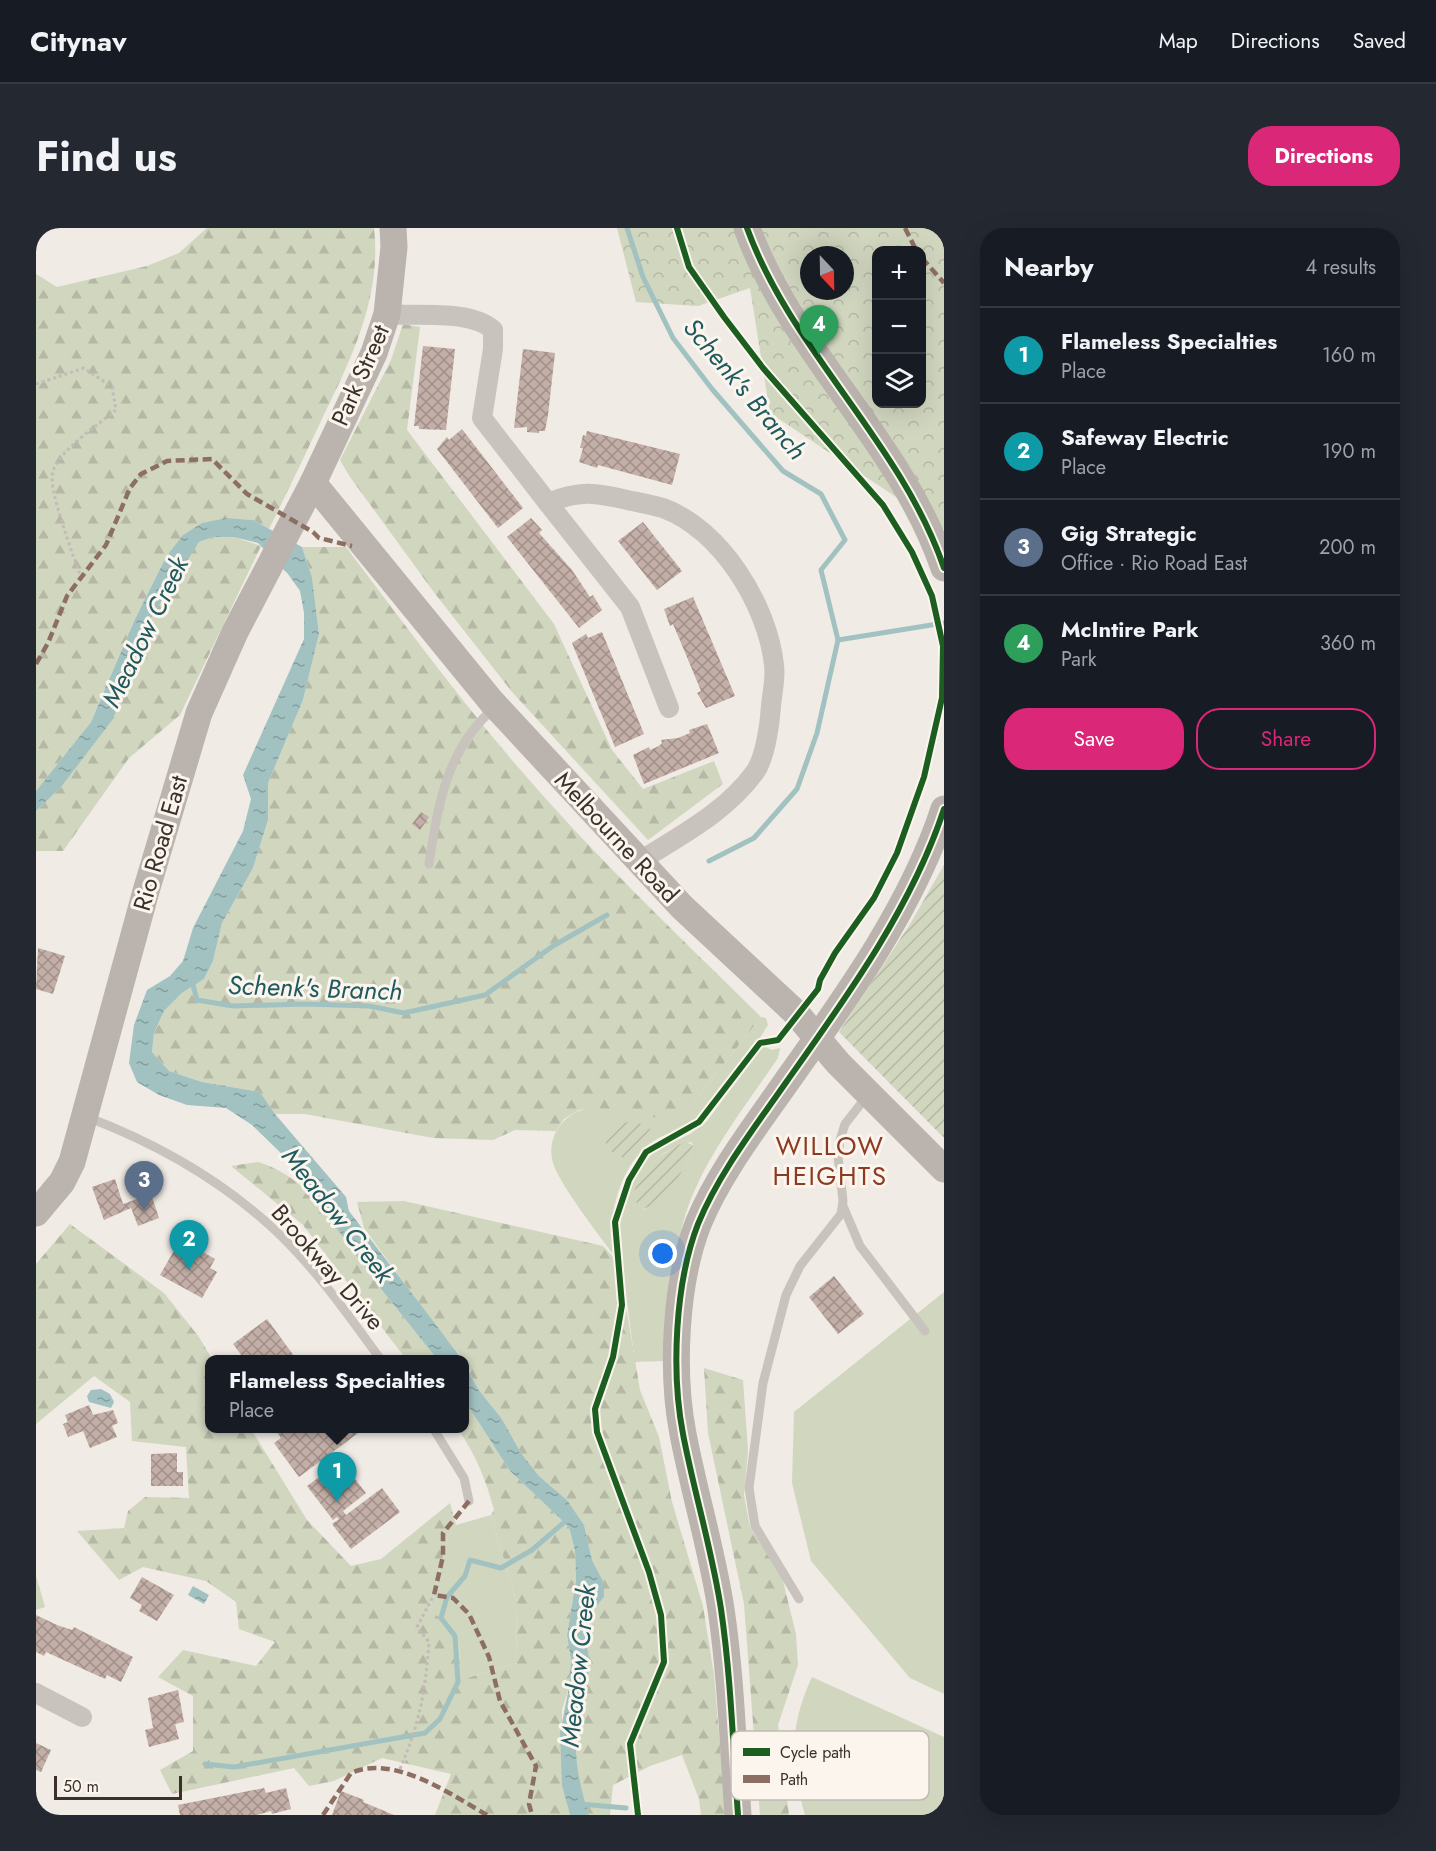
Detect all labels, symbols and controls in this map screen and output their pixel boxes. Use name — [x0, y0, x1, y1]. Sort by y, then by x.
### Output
text: Citynav — [30, 21, 127, 62]
text: Map — [1159, 26, 1198, 56]
text: Directions — [1231, 26, 1320, 56]
text: Saved — [1353, 26, 1406, 56]
text: Find us — [36, 126, 177, 187]
button: Directions — [1248, 126, 1400, 186]
north arrow — [800, 246, 854, 300]
map controls — [872, 246, 926, 408]
button: + — [872, 246, 926, 300]
text: Nearby — [1004, 248, 1093, 286]
text: 4 results — [1305, 253, 1376, 282]
button: − — [872, 300, 926, 354]
pin: 4 — [800, 306, 838, 355]
water label: Schenk's Branch — [674, 310, 816, 468]
street label: Park Street — [322, 319, 398, 431]
text: Flameless Specialties — [1061, 325, 1277, 357]
text: 1 — [1018, 341, 1029, 370]
text: 160 m — [1322, 341, 1376, 370]
button: layers — [872, 354, 926, 408]
text: Place — [1061, 357, 1106, 386]
text: Safeway Electric — [1061, 421, 1229, 453]
text: 2 — [1017, 437, 1030, 466]
text: 190 m — [1322, 437, 1376, 466]
text: Place — [1061, 453, 1106, 482]
text: Gig Strategic — [1061, 517, 1197, 549]
text: 3 — [1017, 533, 1030, 562]
text: 200 m — [1319, 533, 1376, 562]
water label: Meadow Creek — [92, 549, 199, 714]
text: Office · Rio Road East — [1061, 549, 1247, 578]
text: McIntire Park — [1061, 613, 1199, 645]
text: 4 — [1017, 629, 1030, 658]
text: 360 m — [1320, 629, 1376, 658]
text: Park — [1061, 645, 1097, 674]
button: Save — [1004, 708, 1184, 770]
button: Share — [1196, 708, 1376, 770]
street label: Melbourne Road — [547, 763, 687, 911]
street label: Rio Road East — [124, 771, 196, 915]
water label: Schenk's Branch — [227, 966, 403, 1010]
district label: WILLOW HEIGHTS — [773, 1127, 887, 1195]
water label: Meadow Creek — [273, 1139, 404, 1293]
pin: 3 — [124, 1162, 164, 1211]
street label: Brookway Drive — [263, 1196, 393, 1338]
pin: 2 — [170, 1220, 208, 1270]
your location — [648, 1239, 677, 1268]
popup — [205, 1355, 469, 1433]
text: Flameless Specialties — [229, 1364, 445, 1396]
text: Place — [229, 1396, 274, 1425]
pin: 1 — [318, 1452, 356, 1502]
water label: Meadow Creek — [551, 1581, 606, 1749]
legend — [731, 1731, 929, 1800]
text: Cycle path — [780, 1741, 851, 1764]
text: Path — [780, 1768, 808, 1791]
scale bar — [54, 1773, 182, 1800]
text: 50 m — [63, 1775, 99, 1798]

